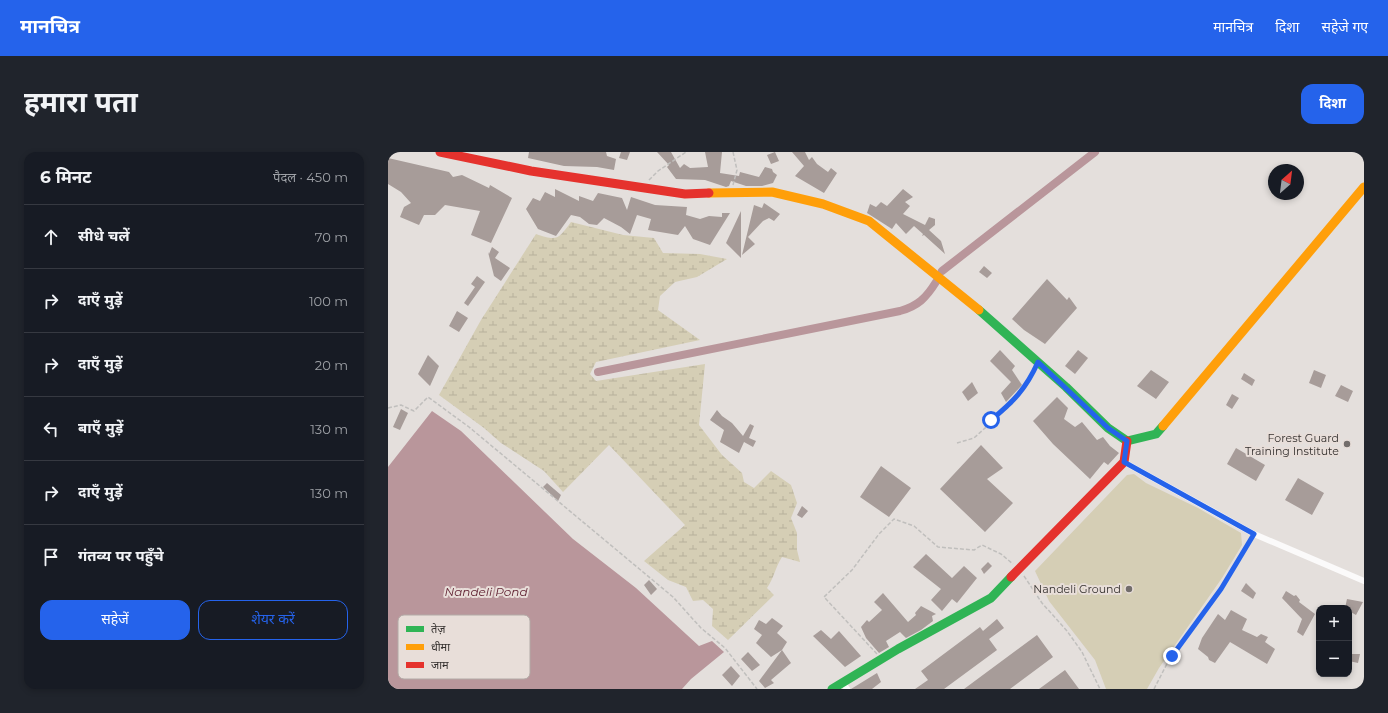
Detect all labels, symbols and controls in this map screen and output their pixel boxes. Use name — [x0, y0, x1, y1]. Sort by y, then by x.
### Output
text: मानचित्र — [20, 15, 80, 38]
text: मानचित्र — [1213, 18, 1253, 36]
text: दिशा — [1275, 18, 1299, 36]
text: सहेजे गए — [1321, 18, 1368, 36]
button: दिशा — [1301, 84, 1364, 124]
text: हमारा पता — [24, 85, 138, 119]
north arrow — [1268, 164, 1304, 200]
text: 6 मिनट — [40, 167, 91, 187]
text: पैदल · 450 m — [273, 169, 348, 185]
icon: ahead — [40, 226, 62, 248]
text: सीधे चलें — [78, 226, 130, 245]
text: 70 m — [315, 229, 348, 245]
icon: right — [40, 290, 62, 312]
text: दाएँ मुड़ें — [78, 290, 123, 309]
text: 100 m — [309, 293, 348, 309]
icon: right — [40, 354, 62, 376]
text: दाएँ मुड़ें — [78, 354, 123, 373]
text: 20 m — [315, 357, 348, 373]
route start — [982, 411, 1000, 429]
icon: left — [40, 418, 62, 440]
text: बाएँ मुड़ें — [78, 418, 123, 437]
text: 130 m — [310, 421, 348, 437]
place label: Forest Guard Training Institute — [1245, 431, 1339, 458]
marker: Forest Guard Training Institute — [1342, 439, 1352, 449]
icon: right — [40, 482, 62, 504]
text: दाएँ मुड़ें — [78, 482, 123, 501]
text: 130 m — [310, 485, 348, 501]
icon: arrive — [40, 546, 62, 568]
text: गंतव्य पर पहुँचे — [78, 546, 164, 565]
place label: Nandeli Ground — [1033, 582, 1121, 596]
water label: Nandeli Pond — [444, 584, 528, 599]
marker: Nandeli Ground — [1124, 584, 1134, 594]
button: सहेजें — [40, 600, 190, 640]
button: शेयर करें — [198, 600, 348, 640]
map controls — [1316, 605, 1352, 677]
button: + — [1316, 605, 1352, 641]
legend — [398, 615, 530, 679]
text: तेज़ — [431, 622, 446, 636]
text: धीमा — [431, 640, 450, 654]
button: − — [1316, 641, 1352, 677]
route end — [1163, 647, 1181, 665]
text: जाम — [431, 658, 449, 672]

